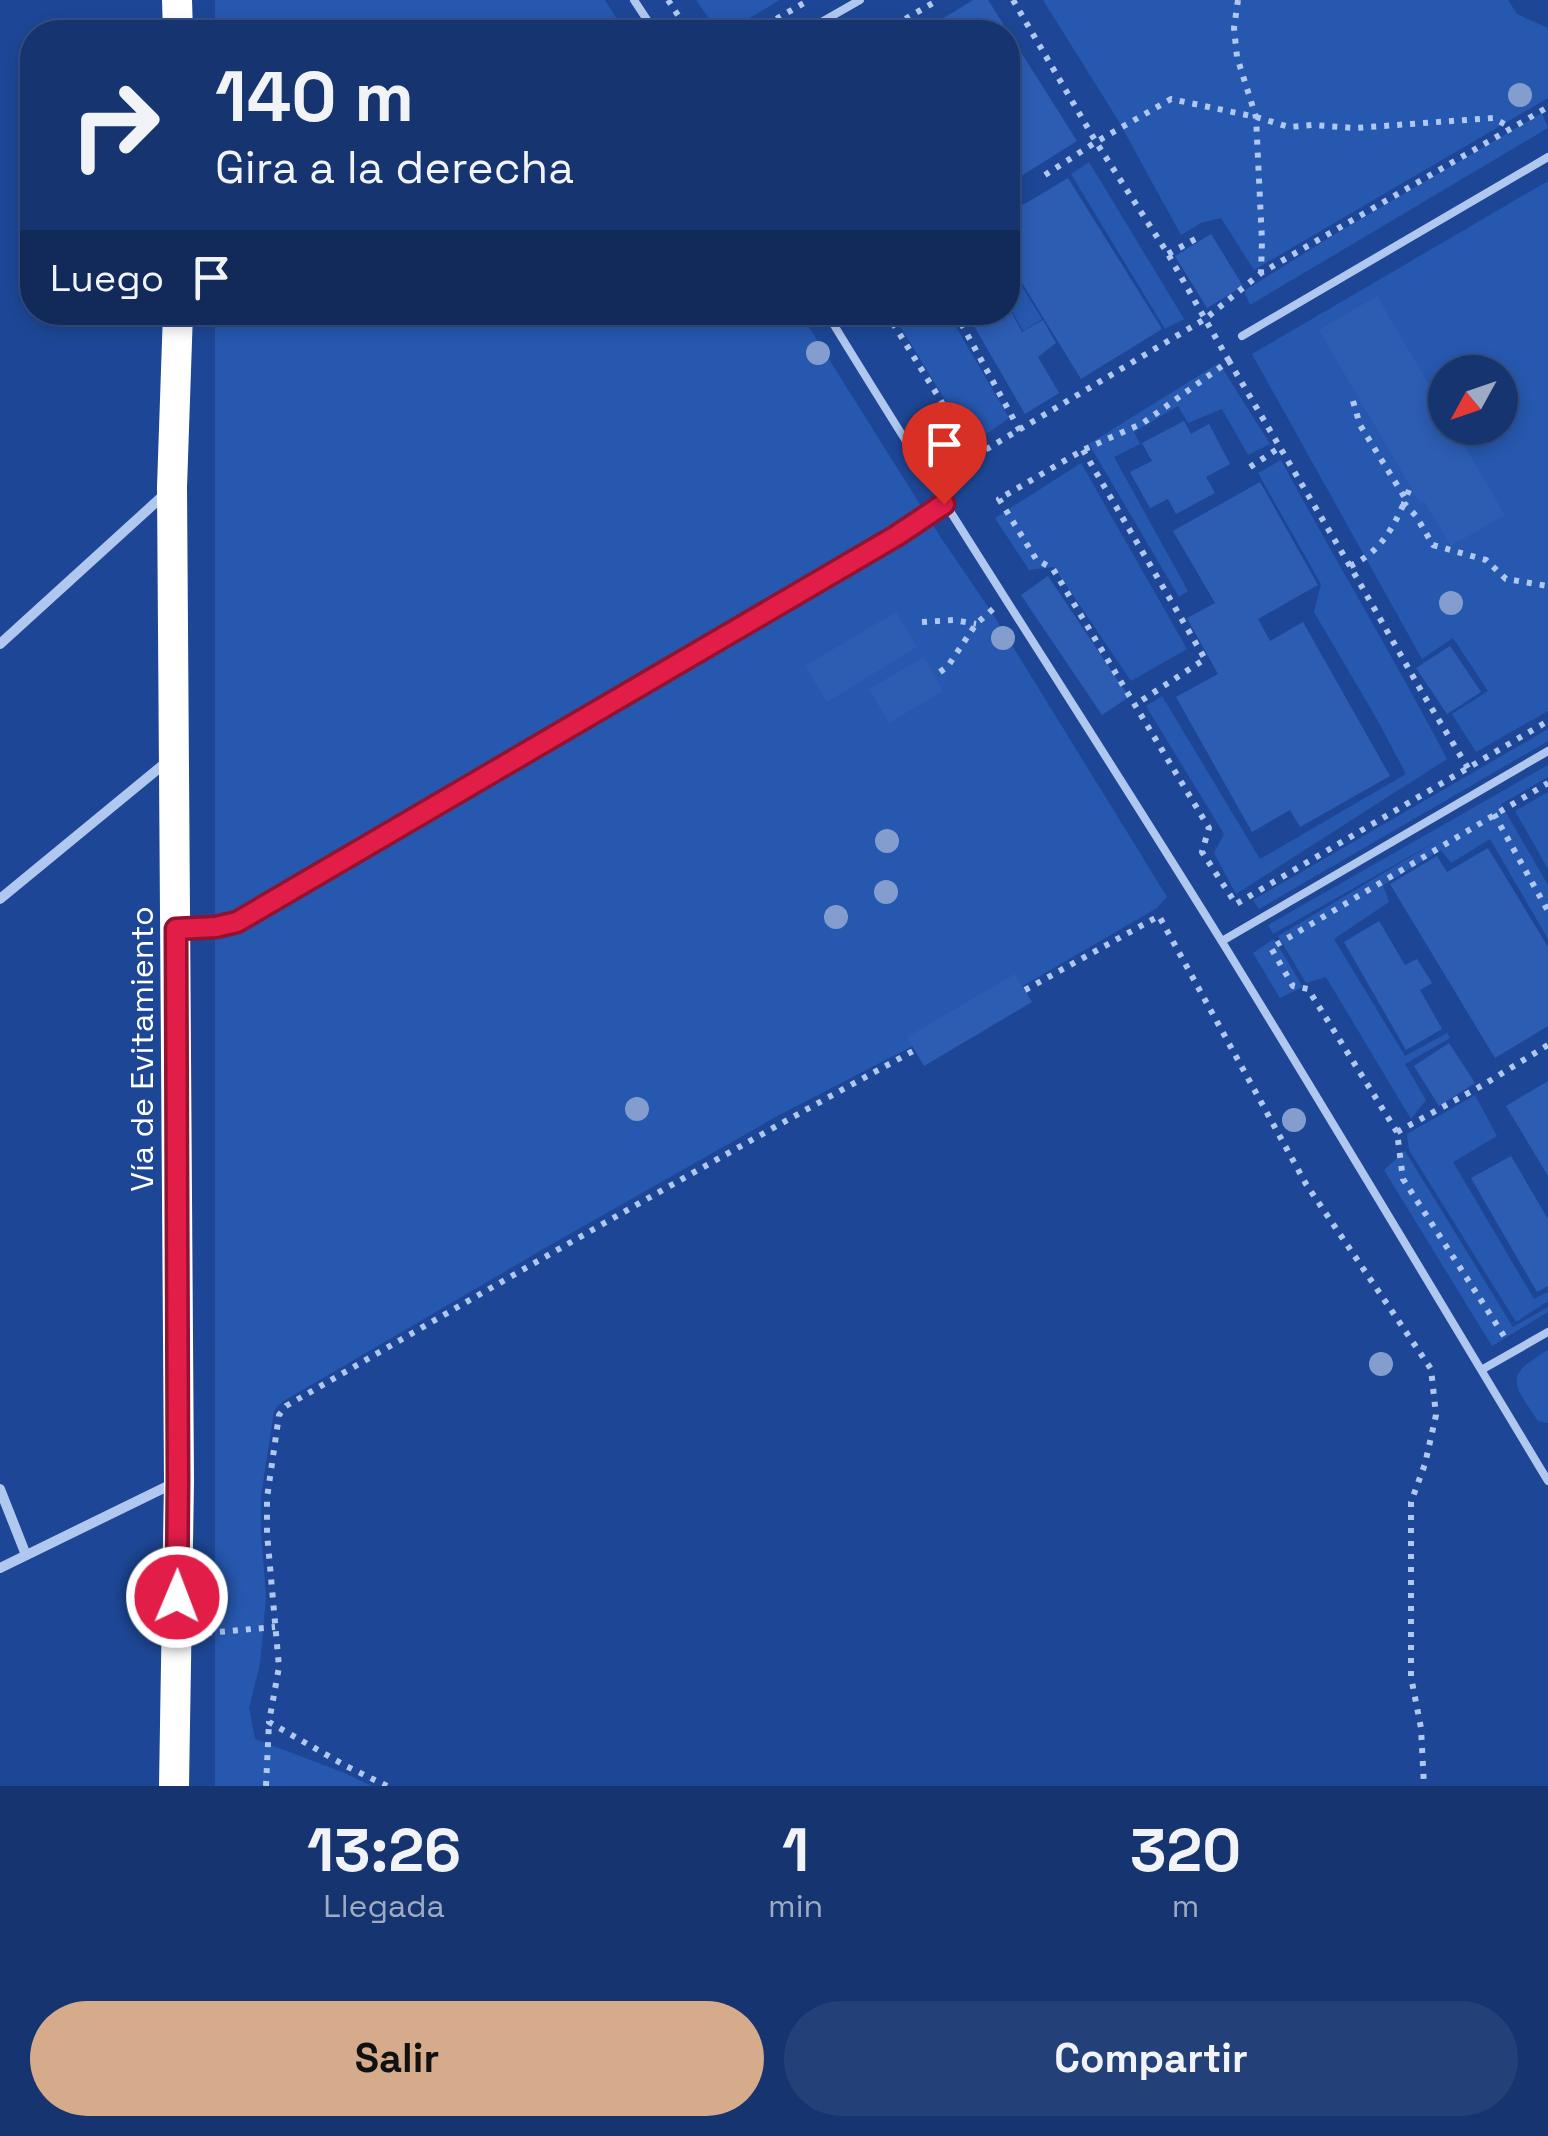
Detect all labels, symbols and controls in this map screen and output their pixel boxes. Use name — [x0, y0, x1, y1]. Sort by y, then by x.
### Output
text: 140 m — [215, 52, 414, 141]
icon: right — [50, 60, 180, 190]
text: Gira a la derecha — [215, 139, 574, 196]
icon: arrive — [184, 250, 239, 305]
text: Luego — [50, 254, 164, 302]
north arrow — [1428, 355, 1518, 445]
map controls — [1428, 355, 1518, 445]
pin — [902, 402, 987, 505]
icon: arrive — [917, 417, 972, 472]
street label: Vía de Evitamiento — [122, 906, 162, 1192]
position arrow — [125, 1545, 229, 1649]
text: 13:26 — [307, 1812, 461, 1889]
text: 1 — [782, 1812, 809, 1889]
text: 320 — [1130, 1812, 1241, 1889]
text: Llegada — [323, 1886, 445, 1926]
text: min — [768, 1886, 823, 1926]
text: m — [1172, 1886, 1199, 1926]
button: Salir — [30, 2001, 764, 2116]
button: Compartir — [784, 2001, 1518, 2116]

